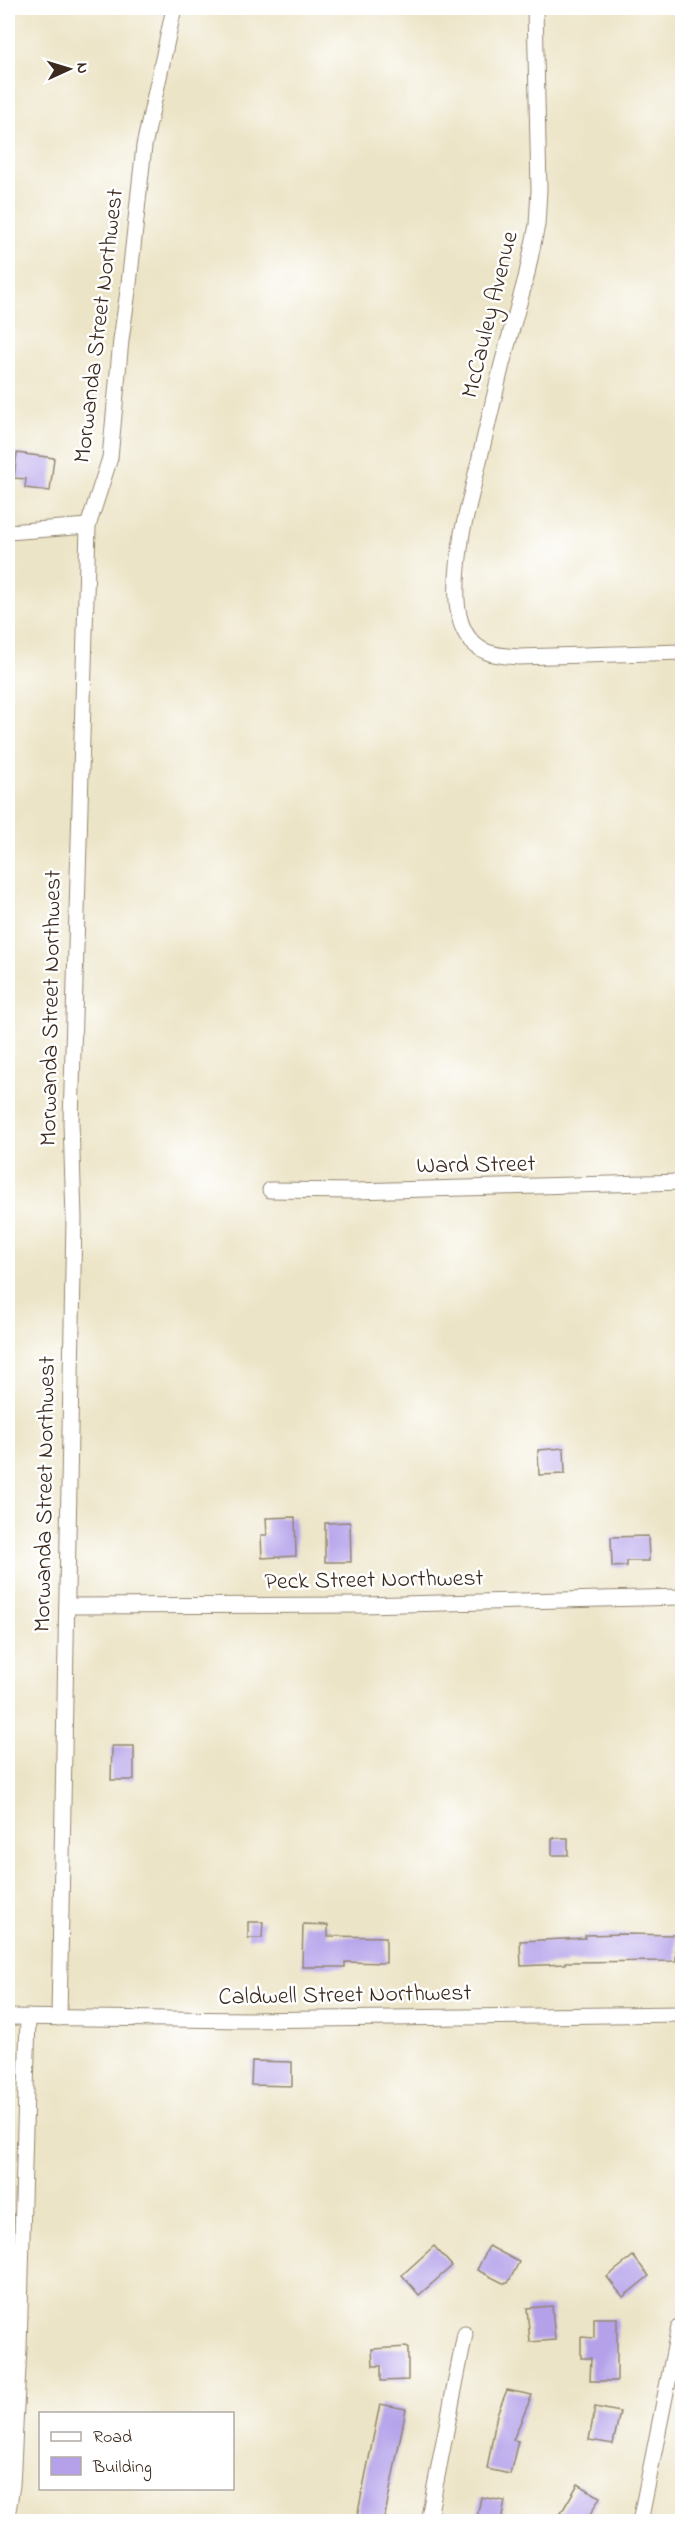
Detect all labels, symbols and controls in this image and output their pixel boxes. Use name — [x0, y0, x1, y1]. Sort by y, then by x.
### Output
north arrow — [39, 39, 99, 99]
text: N — [70, 62, 94, 75]
street label: Morwanda Street Northwest — [66, 187, 134, 465]
street label: McCauley Avenue — [453, 228, 530, 402]
street label: Morwanda Street Northwest — [32, 870, 72, 1146]
street label: Ward Street — [416, 1147, 536, 1185]
street label: Morwanda Street Northwest — [26, 1356, 66, 1632]
street label: Peck Street Northwest — [264, 1562, 484, 1600]
street label: Caldwell Street Northwest — [218, 1976, 472, 2016]
legend — [39, 2412, 234, 2490]
text: Road — [93, 2425, 132, 2451]
text: Building — [92, 2455, 152, 2482]

